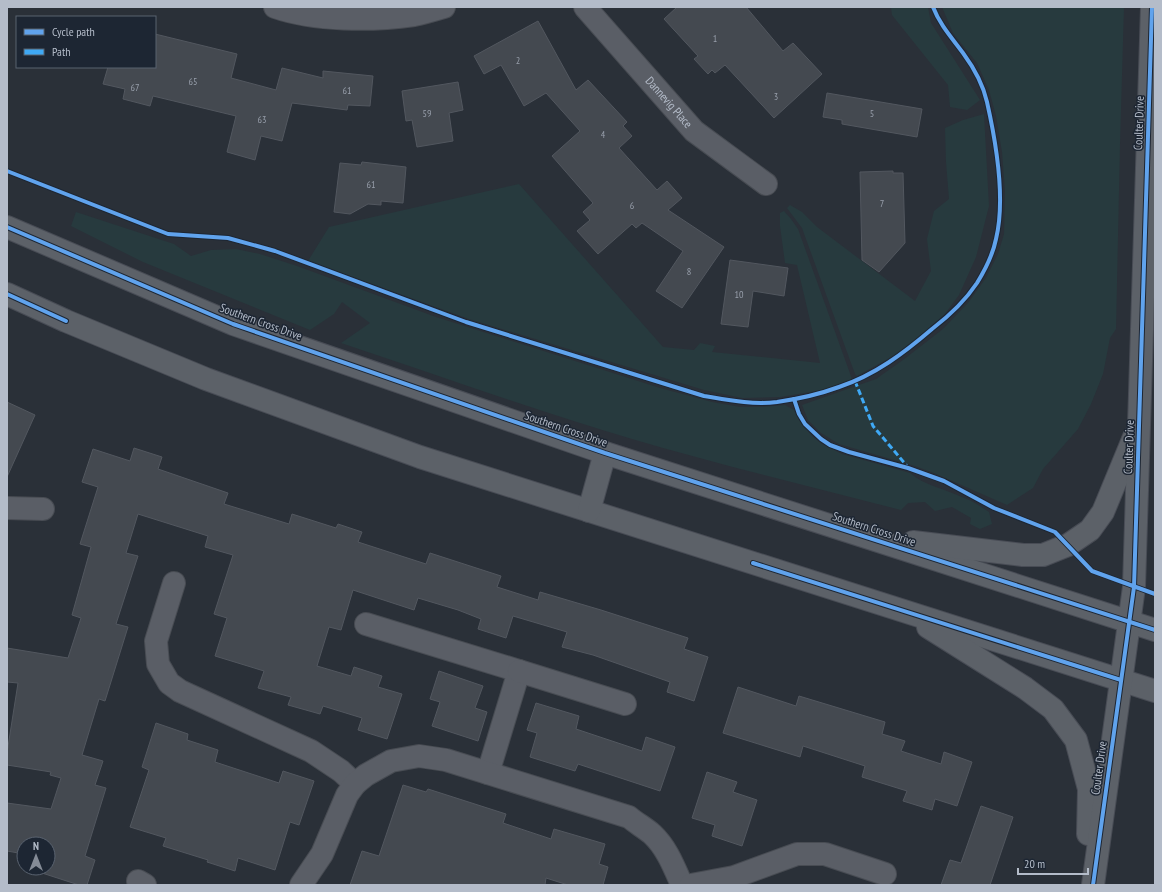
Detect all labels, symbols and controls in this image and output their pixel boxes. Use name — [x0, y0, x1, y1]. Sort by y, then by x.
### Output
legend — [16, 16, 156, 68]
text: Cycle path — [52, 24, 95, 39]
house number: 1 — [713, 32, 717, 45]
text: Path — [52, 44, 70, 59]
house number: 2 — [516, 54, 520, 67]
street label: Dannevig Place — [643, 73, 696, 131]
house number: 65 — [189, 75, 198, 88]
house number: 67 — [131, 81, 140, 94]
house number: 61 — [343, 84, 352, 97]
house number: 3 — [774, 90, 778, 103]
street label: Coulter Drive — [1130, 96, 1147, 150]
house number: 59 — [423, 107, 432, 120]
house number: 5 — [870, 107, 874, 120]
house number: 63 — [258, 113, 267, 126]
house number: 4 — [601, 128, 606, 141]
house number: 61 — [367, 178, 376, 191]
house number: 7 — [880, 197, 884, 210]
house number: 6 — [630, 199, 635, 212]
house number: 8 — [687, 265, 691, 278]
house number: 10 — [735, 288, 744, 301]
street label: Southern Cross Drive — [218, 300, 304, 343]
street label: Southern Cross Drive — [523, 407, 610, 450]
street label: Coulter Drive — [1120, 420, 1137, 474]
street label: Southern Cross Drive — [831, 508, 918, 549]
street label: Coulter Drive — [1087, 740, 1110, 796]
north arrow — [16, 836, 56, 876]
text: N — [33, 839, 39, 853]
scale bar — [1018, 850, 1088, 876]
text: 20 m — [1024, 856, 1045, 871]

